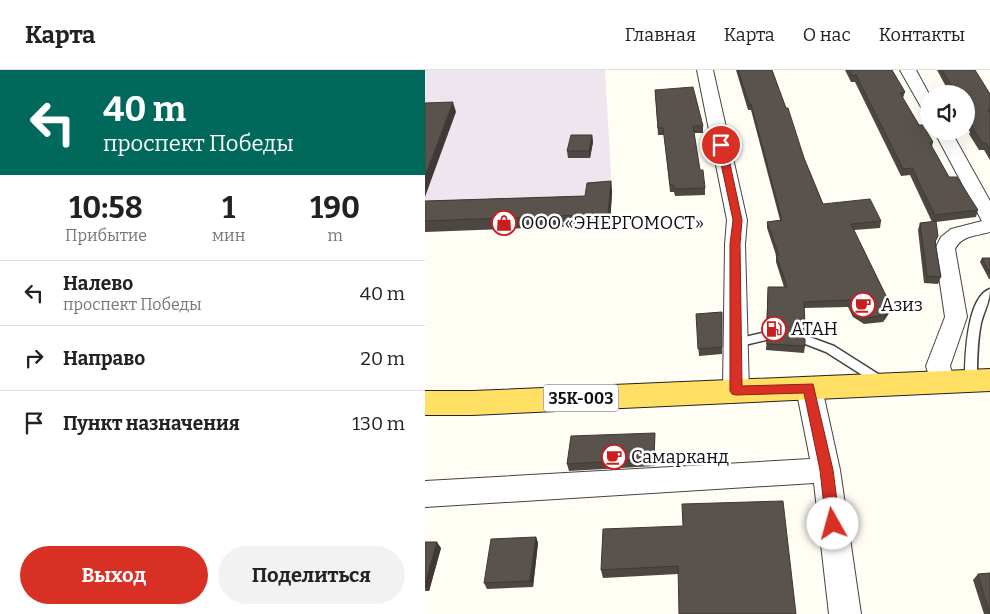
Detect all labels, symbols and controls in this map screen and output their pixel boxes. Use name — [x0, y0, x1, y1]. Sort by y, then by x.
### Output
text: Карта — [25, 21, 95, 49]
text: Главная — [625, 24, 696, 46]
text: Карта — [724, 24, 775, 46]
text: О нас — [803, 24, 851, 46]
text: Контакты — [879, 24, 965, 46]
map controls — [920, 85, 975, 140]
button: sound — [920, 85, 975, 140]
text: 40 m — [103, 88, 186, 130]
icon: left — [20, 90, 85, 155]
pin — [700, 124, 742, 166]
text: проспект Победы — [103, 130, 294, 157]
icon: arrive — [707, 131, 735, 159]
text: 10:58 — [69, 190, 143, 226]
text: 1 — [222, 190, 235, 226]
text: 190 — [310, 190, 360, 226]
shop icon: ООО «ЭНЕРГОМОСТ» — [491, 210, 517, 236]
place label: ООО «ЭНЕРГОМОСТ» — [521, 212, 704, 234]
text: Прибытие — [65, 226, 147, 245]
text: мин — [212, 226, 245, 245]
text: m — [327, 226, 343, 245]
text: Налево — [63, 272, 133, 295]
icon: left — [20, 279, 48, 307]
text: 40 m — [360, 282, 405, 305]
cafe icon: Азиз — [850, 292, 876, 318]
place label: Азиз — [881, 294, 923, 316]
text: проспект Победы — [63, 295, 202, 314]
fuel station icon: АТАН — [761, 316, 787, 342]
place label: АТАН — [791, 318, 838, 340]
icon: right — [20, 344, 48, 372]
text: Направо — [63, 347, 145, 370]
text: 20 m — [361, 347, 405, 370]
road number: 35К-003 — [543, 384, 619, 412]
icon: arrive — [20, 409, 48, 437]
text: Пункт назначения — [63, 412, 240, 435]
text: 130 m — [352, 412, 405, 435]
cafe icon: Самарканд — [601, 444, 627, 470]
place label: Самарканд — [631, 446, 729, 468]
position arrow — [806, 497, 858, 549]
button: Выход — [20, 546, 208, 604]
button: Поделиться — [218, 546, 405, 604]

